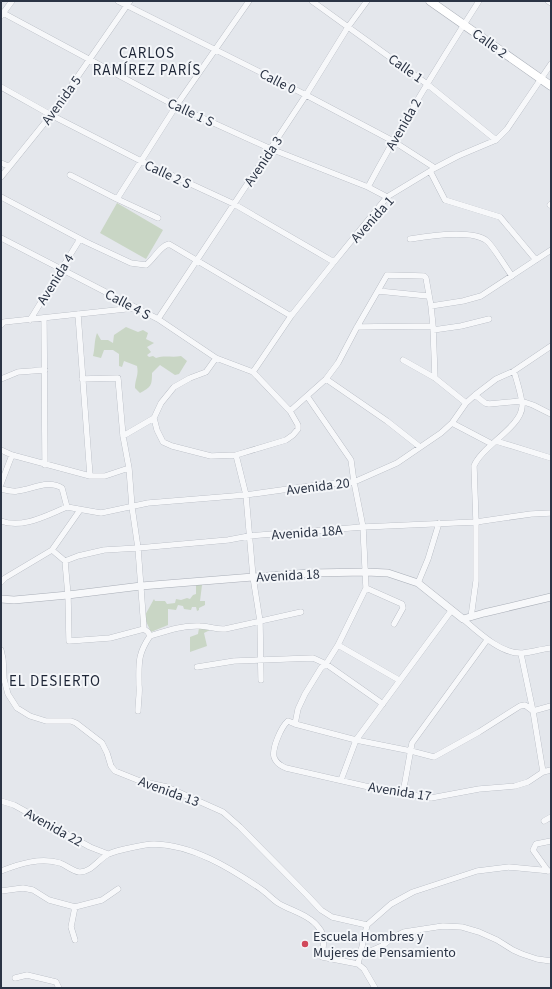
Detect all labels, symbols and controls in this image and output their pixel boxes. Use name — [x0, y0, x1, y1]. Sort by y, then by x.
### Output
street label: Calle 2 — [468, 24, 511, 63]
district label: CARLOS RAMÍREZ PARÍS — [93, 43, 201, 81]
street label: Calle 1 — [384, 49, 427, 88]
street label: Calle 0 — [256, 64, 299, 100]
street label: Avenida 5 — [37, 72, 87, 129]
street label: Calle 1 S — [164, 93, 217, 132]
street label: Avenida 2 — [381, 95, 427, 154]
street label: Avenida 3 — [240, 132, 288, 191]
street label: Calle 2 S — [141, 155, 194, 194]
street label: Avenida 1 — [346, 192, 399, 247]
street label: Avenida 4 — [32, 250, 79, 309]
street label: Calle 4 S — [101, 285, 154, 325]
street label: Avenida 20 — [285, 473, 351, 501]
street label: Avenida 18A — [271, 521, 344, 545]
street label: Avenida 18 — [256, 564, 320, 588]
district label: EL DESIERTO — [9, 671, 101, 692]
street label: Avenida 13 — [135, 772, 202, 812]
street label: Avenida 17 — [367, 777, 433, 807]
street label: Avenida 22 — [21, 804, 86, 852]
place label: Escuela Hombres y Mujeres de Pensamiento — [313, 927, 456, 963]
marker: Escuela Hombres y Mujeres de Pensamiento — [300, 939, 310, 949]

